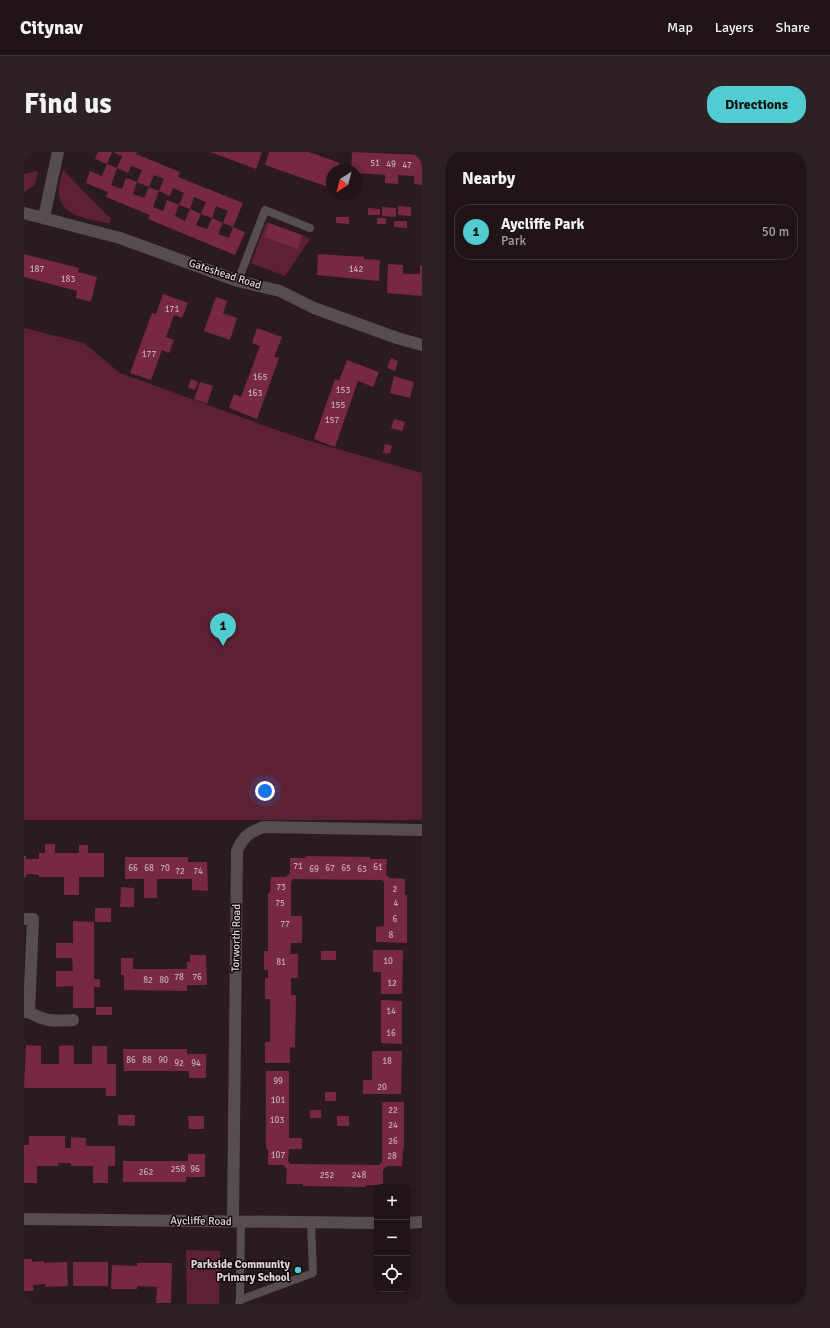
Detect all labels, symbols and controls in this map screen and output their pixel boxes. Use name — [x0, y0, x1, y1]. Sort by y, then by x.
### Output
text: Citynav — [20, 16, 83, 40]
text: Map — [667, 19, 693, 36]
text: Layers — [715, 19, 754, 36]
text: Share — [776, 19, 810, 36]
button: Directions — [707, 86, 806, 123]
text: Find us — [24, 87, 112, 121]
house number: 51 — [370, 158, 380, 169]
house number: 49 — [386, 159, 396, 170]
house number: 47 — [402, 160, 412, 171]
north arrow — [326, 164, 362, 200]
text: Nearby — [462, 168, 515, 189]
text: Aycliffe Park — [501, 215, 584, 233]
text: 1 — [472, 224, 480, 240]
text: 50 m — [762, 224, 789, 240]
text: Park — [501, 233, 526, 249]
street label: Gateshead Road — [187, 256, 263, 292]
house number: 187 — [30, 264, 44, 275]
house number: 142 — [349, 264, 363, 275]
house number: 183 — [61, 274, 75, 285]
house number: 171 — [165, 304, 179, 315]
house number: 177 — [142, 349, 156, 360]
house number: 165 — [253, 372, 267, 383]
house number: 153 — [336, 385, 350, 396]
house number: 163 — [248, 388, 262, 399]
house number: 155 — [331, 400, 345, 411]
house number: 157 — [325, 415, 339, 426]
pin: 1 — [210, 613, 236, 646]
your location — [255, 781, 275, 801]
house number: 71 — [293, 861, 303, 872]
house number: 61 — [373, 862, 383, 873]
house number: 66 — [128, 863, 138, 874]
house number: 68 — [144, 863, 154, 874]
house number: 70 — [160, 863, 170, 874]
house number: 67 — [325, 863, 335, 874]
house number: 65 — [341, 863, 351, 874]
house number: 69 — [309, 864, 319, 875]
house number: 63 — [357, 864, 367, 875]
house number: 72 — [175, 866, 185, 877]
house number: 74 — [193, 866, 203, 877]
house number: 73 — [276, 882, 286, 893]
house number: 2 — [393, 884, 398, 895]
house number: 75 — [275, 898, 285, 909]
house number: 4 — [394, 898, 399, 909]
street label: Torworth Road — [229, 904, 243, 972]
house number: 6 — [393, 914, 398, 925]
house number: 77 — [280, 919, 290, 930]
house number: 8 — [389, 930, 394, 941]
house number: 10 — [383, 956, 393, 967]
house number: 81 — [276, 957, 286, 968]
house number: 78 — [174, 972, 184, 983]
house number: 76 — [192, 972, 202, 983]
house number: 82 — [143, 975, 153, 986]
house number: 80 — [159, 975, 169, 986]
house number: 12 — [387, 978, 397, 989]
house number: 14 — [386, 1006, 396, 1017]
house number: 16 — [386, 1028, 396, 1039]
house number: 86 — [126, 1055, 136, 1066]
house number: 88 — [142, 1055, 152, 1066]
house number: 90 — [158, 1055, 168, 1066]
house number: 18 — [382, 1056, 392, 1067]
house number: 92 — [174, 1058, 184, 1069]
house number: 94 — [191, 1058, 201, 1069]
house number: 99 — [273, 1076, 283, 1087]
house number: 20 — [377, 1082, 387, 1093]
house number: 101 — [271, 1095, 285, 1106]
house number: 22 — [388, 1105, 398, 1116]
house number: 103 — [270, 1115, 284, 1126]
house number: 24 — [388, 1120, 398, 1131]
house number: 26 — [388, 1136, 398, 1147]
house number: 107 — [271, 1150, 285, 1161]
house number: 28 — [387, 1151, 397, 1162]
house number: 258 — [171, 1164, 185, 1175]
house number: 96 — [190, 1164, 200, 1175]
house number: 262 — [139, 1167, 153, 1178]
house number: 252 — [320, 1170, 334, 1181]
house number: 248 — [352, 1170, 366, 1181]
map controls — [374, 1184, 410, 1292]
button: + — [374, 1184, 410, 1220]
street label: Aycliffe Road — [170, 1214, 232, 1228]
button: − — [374, 1220, 410, 1256]
button: locate — [374, 1256, 410, 1292]
place label: Parkside Community Primary School — [191, 1258, 291, 1284]
marker: Parkside Community Primary School — [293, 1265, 303, 1275]

